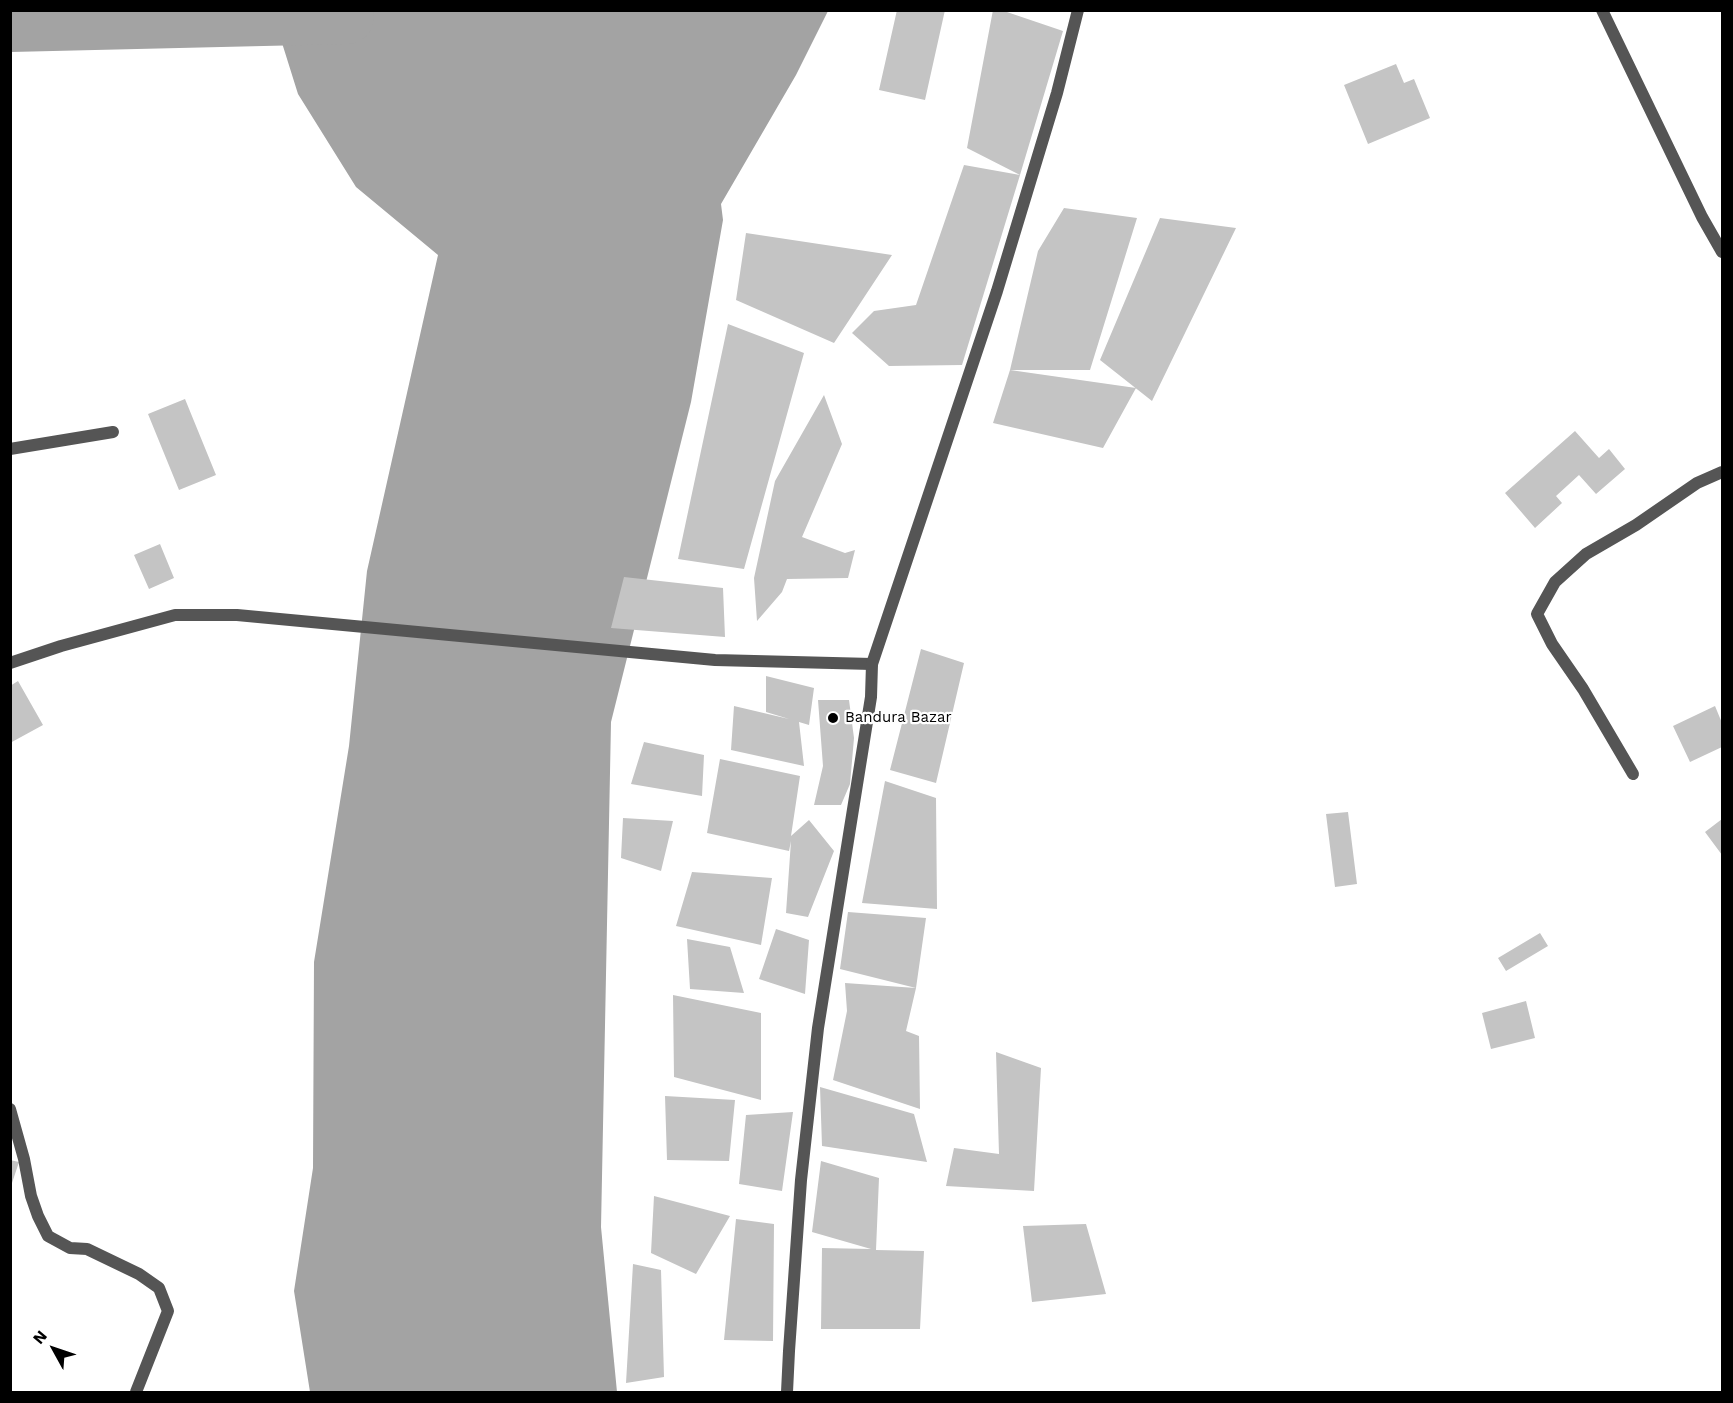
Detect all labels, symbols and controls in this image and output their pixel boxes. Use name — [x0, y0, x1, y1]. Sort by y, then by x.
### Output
place label: Bandura Bazar — [845, 709, 952, 727]
marker: Bandura Bazar — [826, 711, 840, 725]
north arrow — [24, 1319, 84, 1379]
text: N — [29, 1326, 51, 1348]

